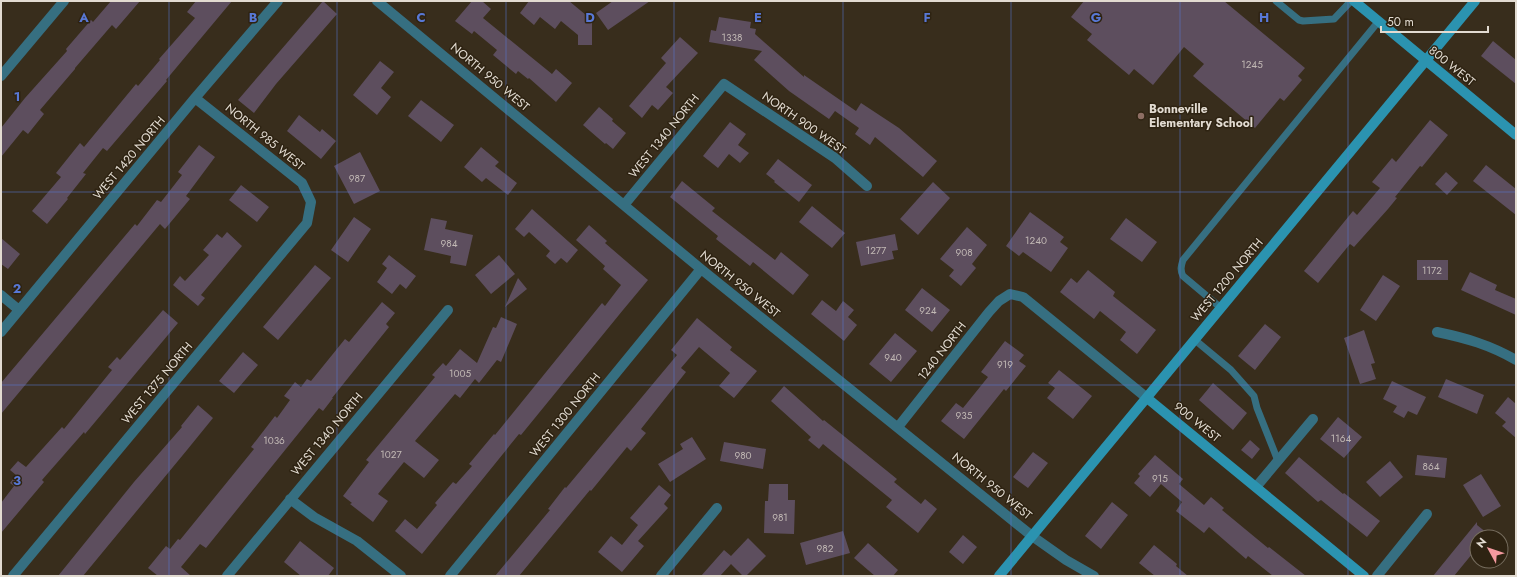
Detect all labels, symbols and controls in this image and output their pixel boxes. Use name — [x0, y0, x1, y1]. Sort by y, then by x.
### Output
text: A — [78, 8, 89, 27]
text: B — [249, 8, 258, 27]
text: C — [416, 8, 426, 27]
text: D — [585, 8, 595, 27]
text: E — [754, 8, 762, 27]
text: F — [923, 8, 931, 27]
text: G — [1091, 8, 1102, 27]
text: H — [1259, 8, 1269, 27]
scale bar — [1381, 8, 1488, 34]
text: 50 m — [1387, 13, 1414, 31]
house number: 1338 — [722, 30, 742, 45]
street label: NORTH 950 WEST — [447, 38, 534, 116]
street label: 800 WEST — [1425, 42, 1479, 91]
house number: 1245 — [1241, 57, 1263, 72]
text: 1 — [14, 87, 20, 106]
street label: NORTH 900 WEST — [758, 87, 850, 159]
street label: WEST 1340 NORTH — [624, 90, 704, 182]
street label: NORTH 985 WEST — [221, 99, 309, 175]
place label: Bonneville Elementary School — [1149, 100, 1253, 132]
marker: Bonneville Elementary School — [1136, 111, 1146, 121]
street label: WEST 1420 NORTH — [89, 112, 169, 204]
house number: 987 — [349, 171, 366, 186]
house number: 1240 — [1025, 233, 1047, 248]
street label: WEST 1200 NORTH — [1187, 234, 1267, 326]
house number: 984 — [440, 236, 458, 251]
house number: 1277 — [866, 243, 887, 258]
house number: 908 — [955, 245, 973, 260]
street label: NORTH 950 WEST — [696, 246, 784, 322]
house number: 1172 — [1422, 263, 1442, 278]
text: 2 — [13, 279, 21, 298]
house number: 924 — [919, 303, 937, 318]
street label: 1240 NORTH — [913, 318, 971, 384]
street label: WEST 1375 NORTH — [117, 338, 197, 428]
house number: 940 — [884, 350, 902, 365]
house number: 919 — [997, 357, 1013, 372]
house number: 1005 — [449, 366, 471, 381]
street label: WEST 1300 NORTH — [525, 369, 605, 461]
street label: WEST 1340 NORTH — [287, 389, 367, 479]
street label: 900 WEST — [1170, 398, 1225, 447]
house number: 935 — [956, 408, 973, 423]
house number: 1164 — [1331, 431, 1351, 446]
house number: 1036 — [263, 433, 285, 448]
house number: 1027 — [380, 447, 402, 462]
house number: 980 — [734, 448, 752, 463]
street label: NORTH 950 WEST — [948, 448, 1036, 524]
house number: 864 — [1422, 459, 1440, 474]
text: 3 — [13, 471, 21, 490]
house number: 915 — [1152, 471, 1168, 486]
house number: 981 — [772, 510, 788, 525]
north arrow — [1469, 529, 1509, 569]
text: N — [1472, 534, 1490, 551]
house number: 982 — [817, 541, 834, 556]

